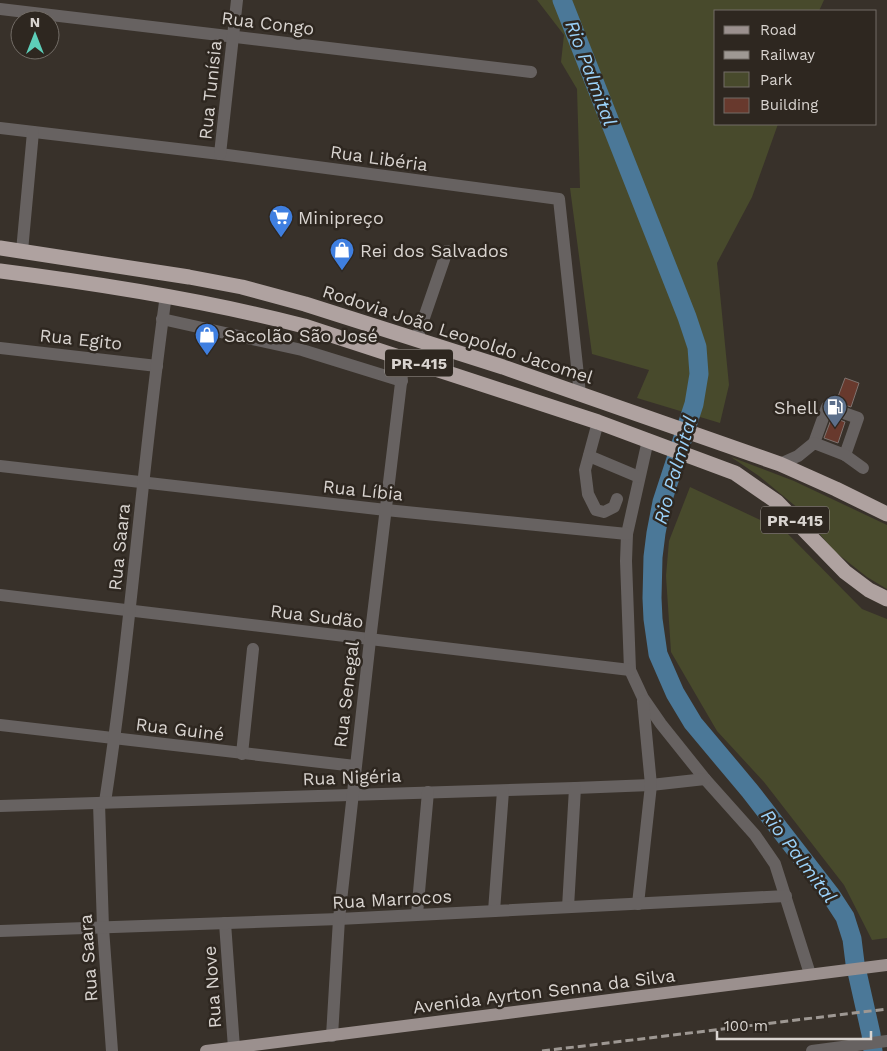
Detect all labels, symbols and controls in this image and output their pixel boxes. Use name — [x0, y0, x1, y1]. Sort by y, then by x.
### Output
street label: Rua Congo — [220, 7, 316, 39]
north arrow — [10, 10, 60, 60]
legend — [714, 10, 877, 125]
text: N — [30, 14, 40, 30]
water label: Rio Palmital — [560, 17, 622, 129]
text: Road — [760, 21, 797, 39]
street label: Rua Tunísia — [194, 39, 226, 141]
text: Railway — [760, 46, 815, 64]
text: Park — [760, 71, 793, 89]
text: Building — [760, 96, 818, 114]
street label: Rua Libéria — [329, 141, 429, 175]
supermarket icon: Minipreço — [268, 204, 294, 238]
place label: Minipreço — [298, 207, 384, 228]
shop icon: Rei dos Salvados — [329, 237, 355, 271]
place label: Rei dos Salvados — [360, 240, 508, 261]
street label: Rodovia João Leopoldo Jacomel — [320, 280, 596, 388]
shop icon: Sacolão São José — [194, 322, 220, 356]
street label: Rua Egito — [39, 324, 123, 354]
place label: Sacolão São José — [224, 325, 378, 346]
road number: PR-415 — [385, 349, 453, 376]
fuel station icon: Shell — [822, 394, 848, 428]
place label: Shell — [774, 397, 818, 418]
water label: Rio Palmital — [649, 413, 701, 527]
street label: Rua Líbia — [322, 475, 404, 505]
street label: Rua Saara — [104, 502, 134, 592]
road number: PR-415 — [761, 506, 829, 534]
street label: Rua Sudão — [269, 600, 365, 632]
street label: Rua Senegal — [329, 639, 363, 749]
street label: Rua Guiné — [134, 713, 226, 745]
street label: Rua Nigéria — [302, 765, 402, 789]
water label: Rio Palmital — [756, 805, 842, 908]
street label: Rua Marrocos — [332, 885, 452, 913]
street label: Rua Saara — [74, 913, 102, 1003]
street label: Rua Nove — [199, 945, 225, 1029]
street label: Avenida Ayrton Senna da Silva — [412, 964, 676, 1018]
scale bar — [717, 1008, 871, 1040]
text: 100 m — [724, 1017, 768, 1035]

